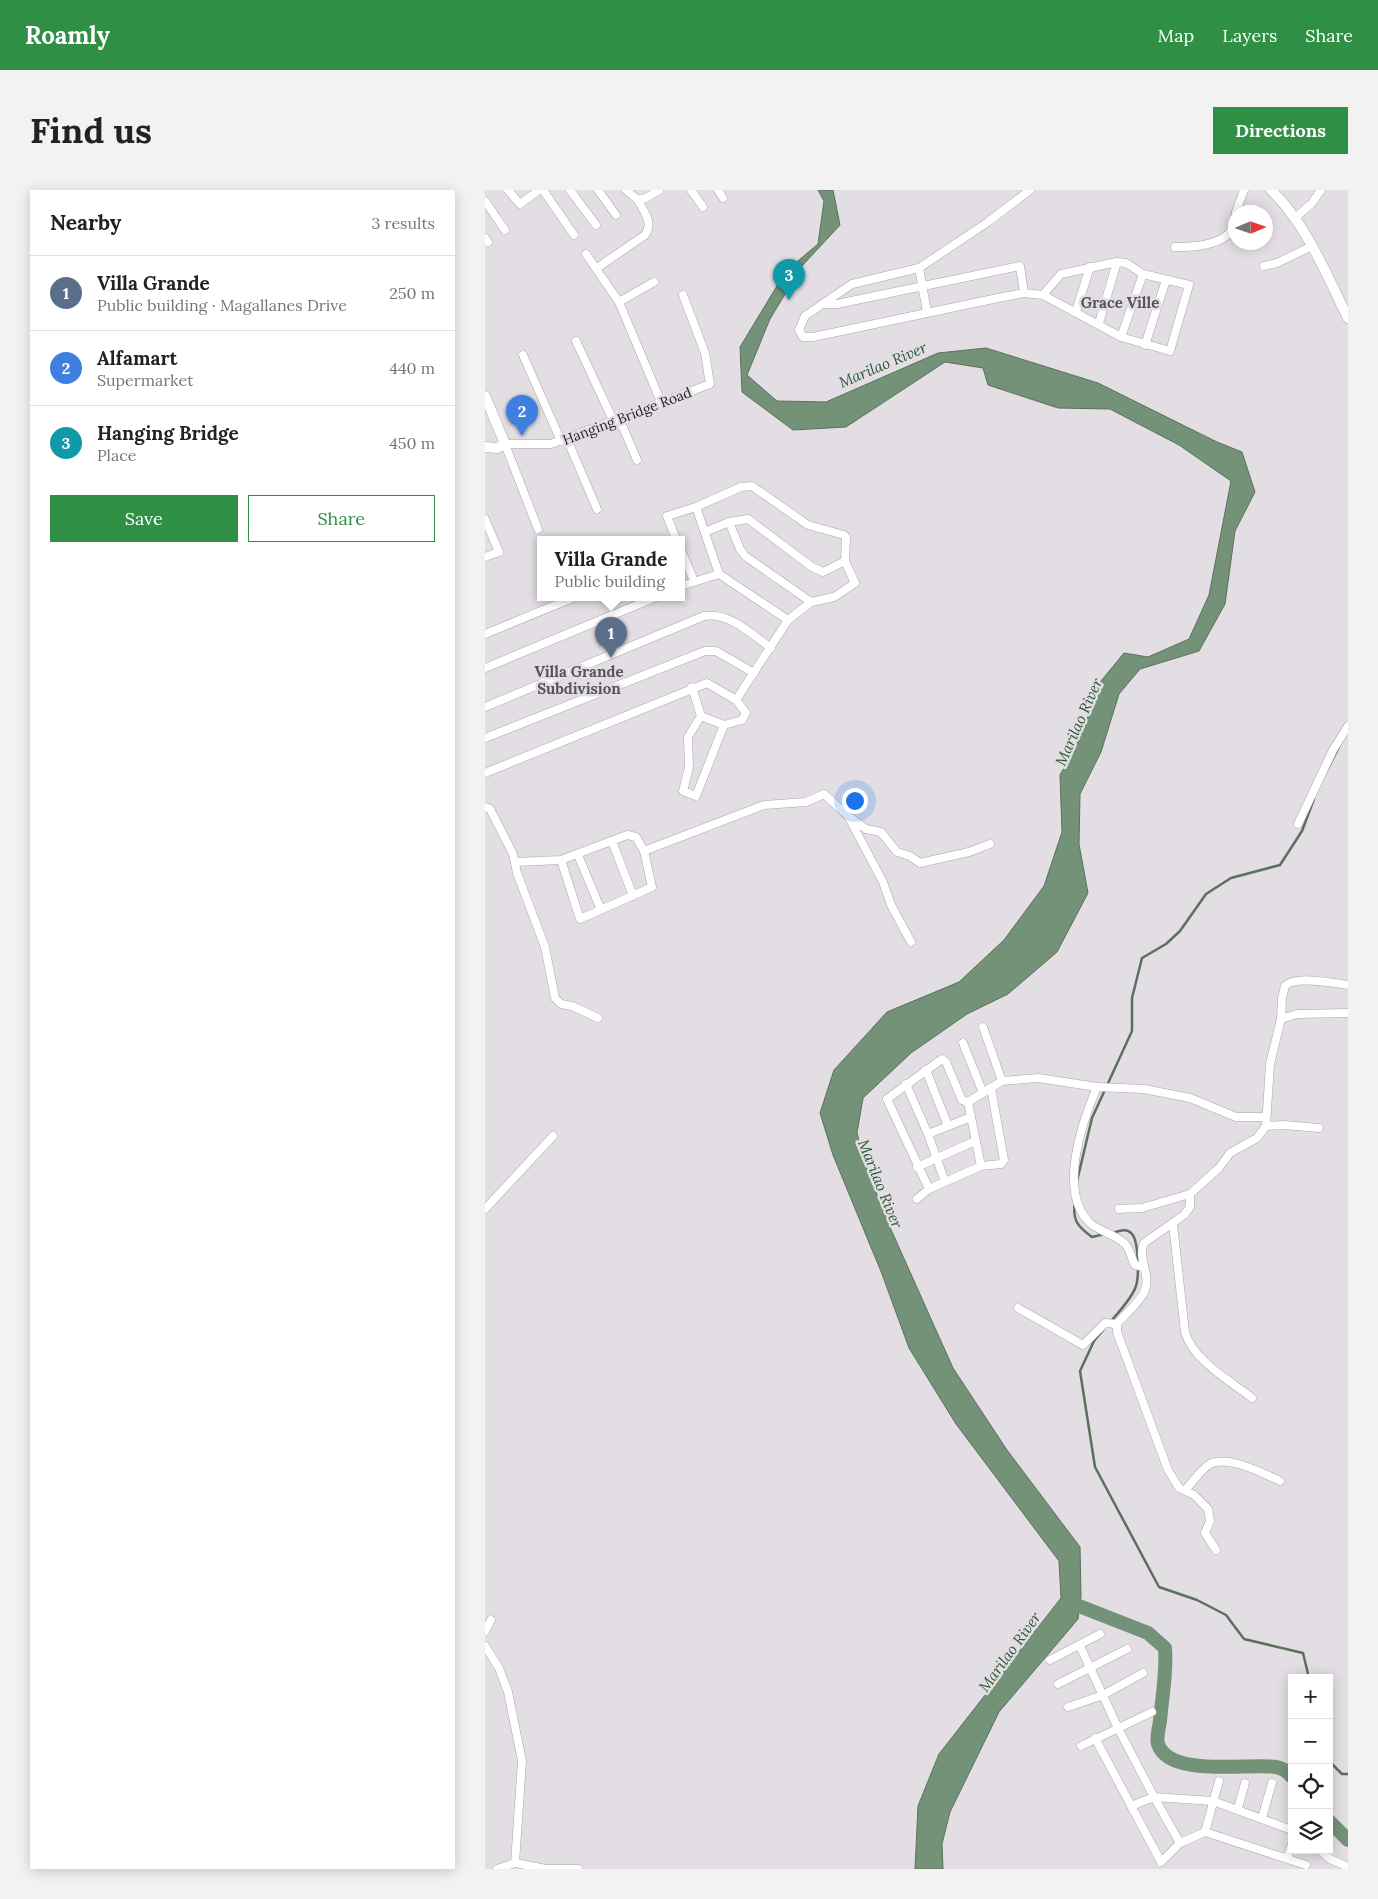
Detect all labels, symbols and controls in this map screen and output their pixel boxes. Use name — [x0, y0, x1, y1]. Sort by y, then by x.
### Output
text: Roamly — [25, 20, 110, 51]
text: Map — [1158, 24, 1194, 47]
text: Layers — [1222, 24, 1277, 47]
text: Share — [1305, 24, 1353, 47]
button: Directions — [1213, 107, 1348, 154]
text: Find us — [30, 108, 152, 153]
north arrow — [1228, 205, 1273, 250]
text: Nearby — [50, 209, 121, 236]
text: 3 results — [371, 213, 435, 233]
pin: 3 — [773, 259, 805, 300]
text: Villa Grande — [97, 271, 210, 295]
text: 1 — [63, 283, 69, 303]
text: 250 m — [389, 283, 435, 303]
district label: Grace Ville — [1081, 293, 1159, 312]
text: Public building · Magallanes Drive — [97, 295, 347, 315]
water label: Marilao River — [836, 337, 930, 392]
text: Alfamart — [97, 346, 177, 370]
text: 2 — [62, 358, 70, 378]
text: 440 m — [389, 358, 435, 378]
text: Supermarket — [97, 370, 193, 390]
street label: Hanging Bridge Road — [560, 383, 694, 449]
pin: 2 — [506, 395, 538, 436]
text: Hanging Bridge — [97, 421, 239, 445]
text: 3 — [62, 433, 70, 453]
text: 450 m — [389, 433, 435, 453]
text: Place — [97, 445, 136, 465]
button: Save — [50, 495, 238, 542]
button: Share — [248, 495, 435, 542]
popup — [537, 536, 685, 601]
text: Villa Grande — [555, 547, 667, 571]
text: Public building — [555, 571, 665, 591]
pin: 1 — [595, 617, 627, 658]
district label: Villa Grande Subdivision — [534, 662, 624, 698]
water label: Marilao River — [1051, 675, 1106, 769]
your location — [842, 788, 868, 814]
water label: Marilao River — [854, 1137, 907, 1231]
water label: Marilao River — [974, 1608, 1045, 1695]
map controls — [1288, 1674, 1333, 1854]
button: + — [1288, 1674, 1333, 1719]
button: − — [1288, 1719, 1333, 1764]
button: locate — [1288, 1764, 1333, 1809]
button: layers — [1288, 1809, 1333, 1854]

